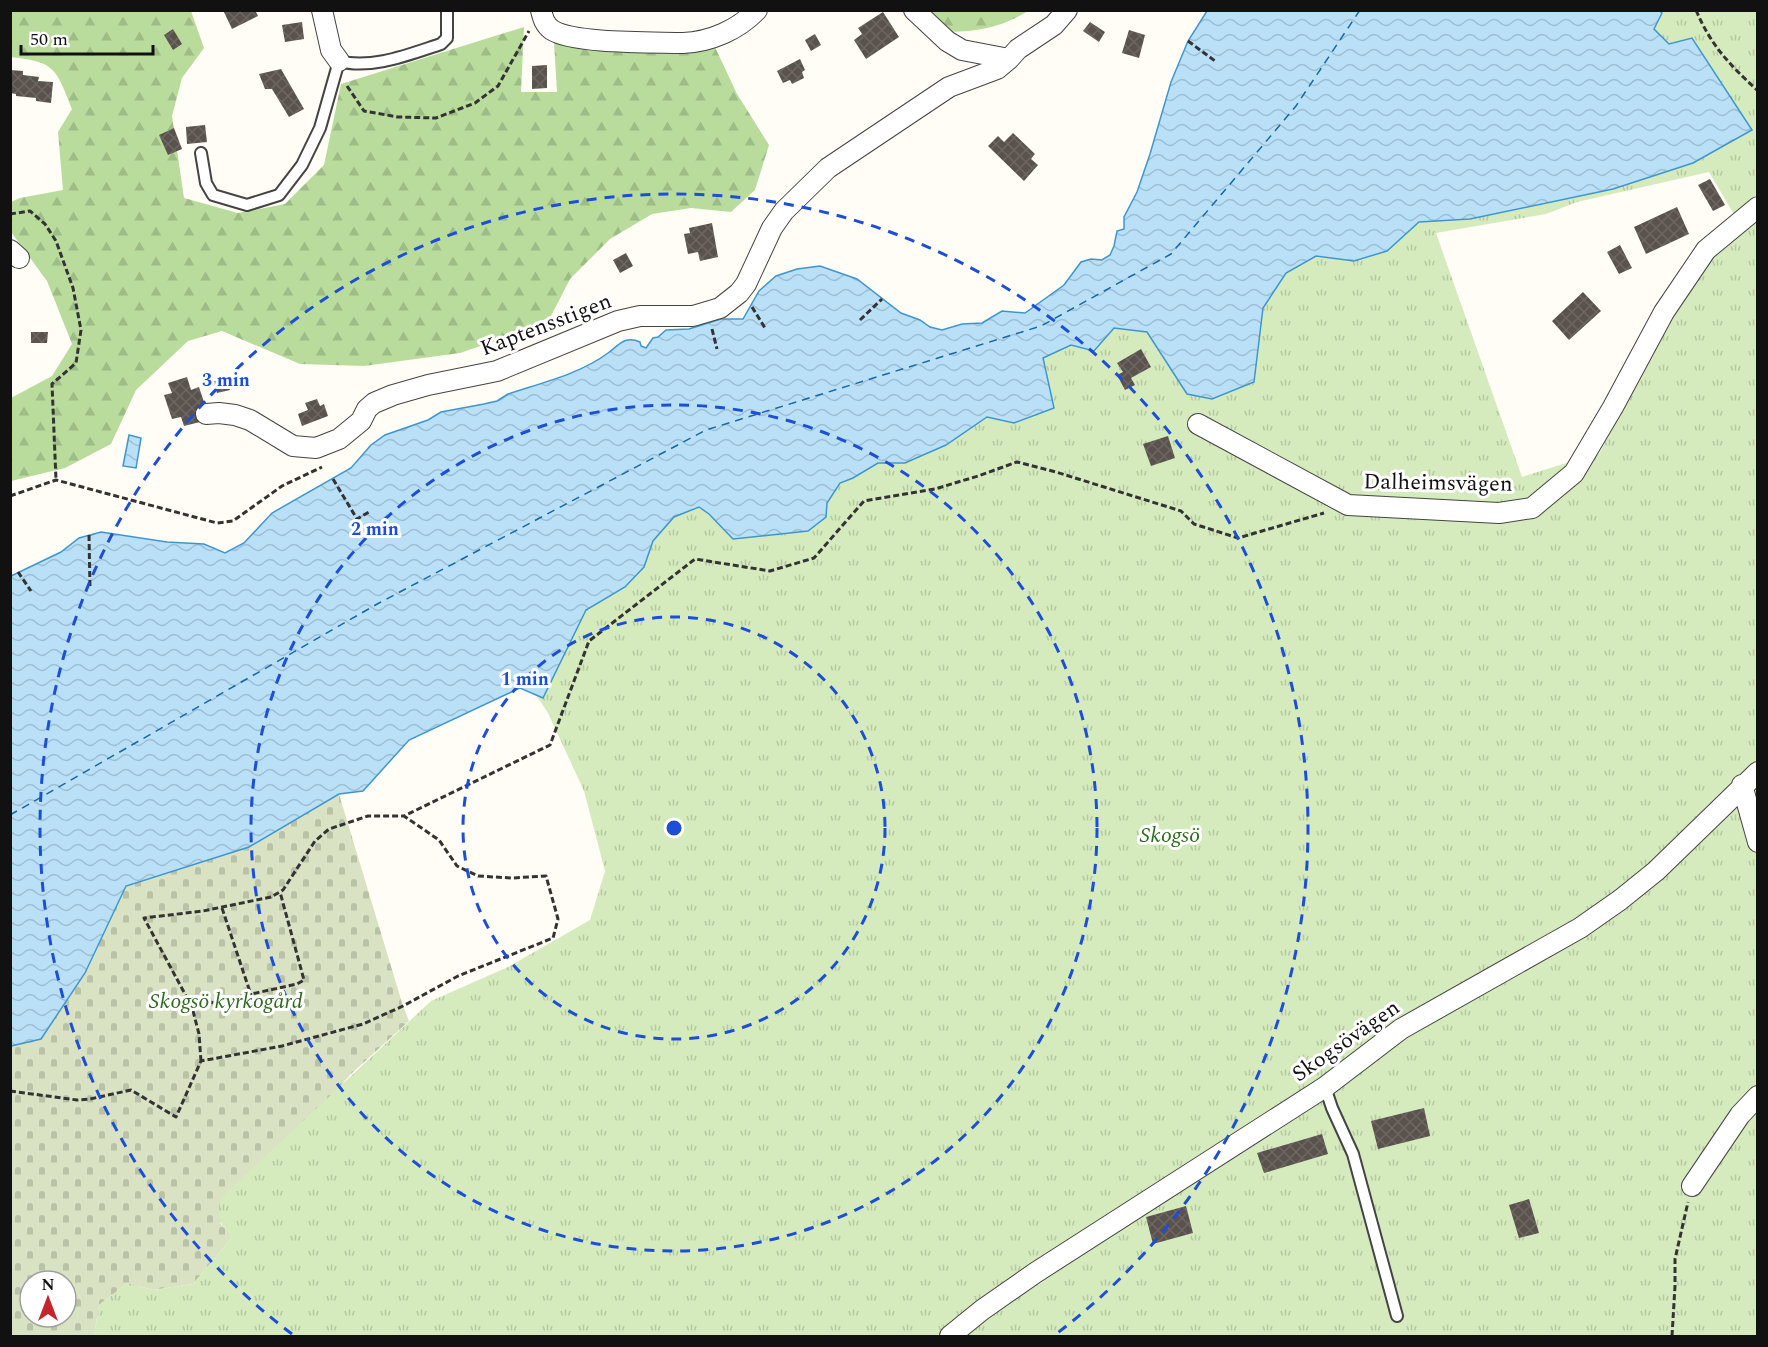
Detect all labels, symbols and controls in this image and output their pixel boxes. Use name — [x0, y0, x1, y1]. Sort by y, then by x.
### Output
scale bar — [21, 18, 153, 56]
text: 50 m — [30, 26, 68, 53]
street label: Kaptensstigen — [476, 285, 616, 365]
text: 3 min — [202, 367, 250, 394]
street label: Dalheimsvägen — [1363, 465, 1513, 501]
text: 2 min — [351, 516, 399, 543]
text: 1 min — [501, 666, 549, 693]
centre of rings — [664, 818, 684, 838]
park label: Skogsö — [1140, 819, 1200, 852]
park label: Skogsö kyrkogård — [149, 985, 303, 1018]
street label: Skogsövägen — [1285, 992, 1407, 1090]
north arrow — [18, 1269, 78, 1329]
text: N — [41, 1273, 55, 1297]

